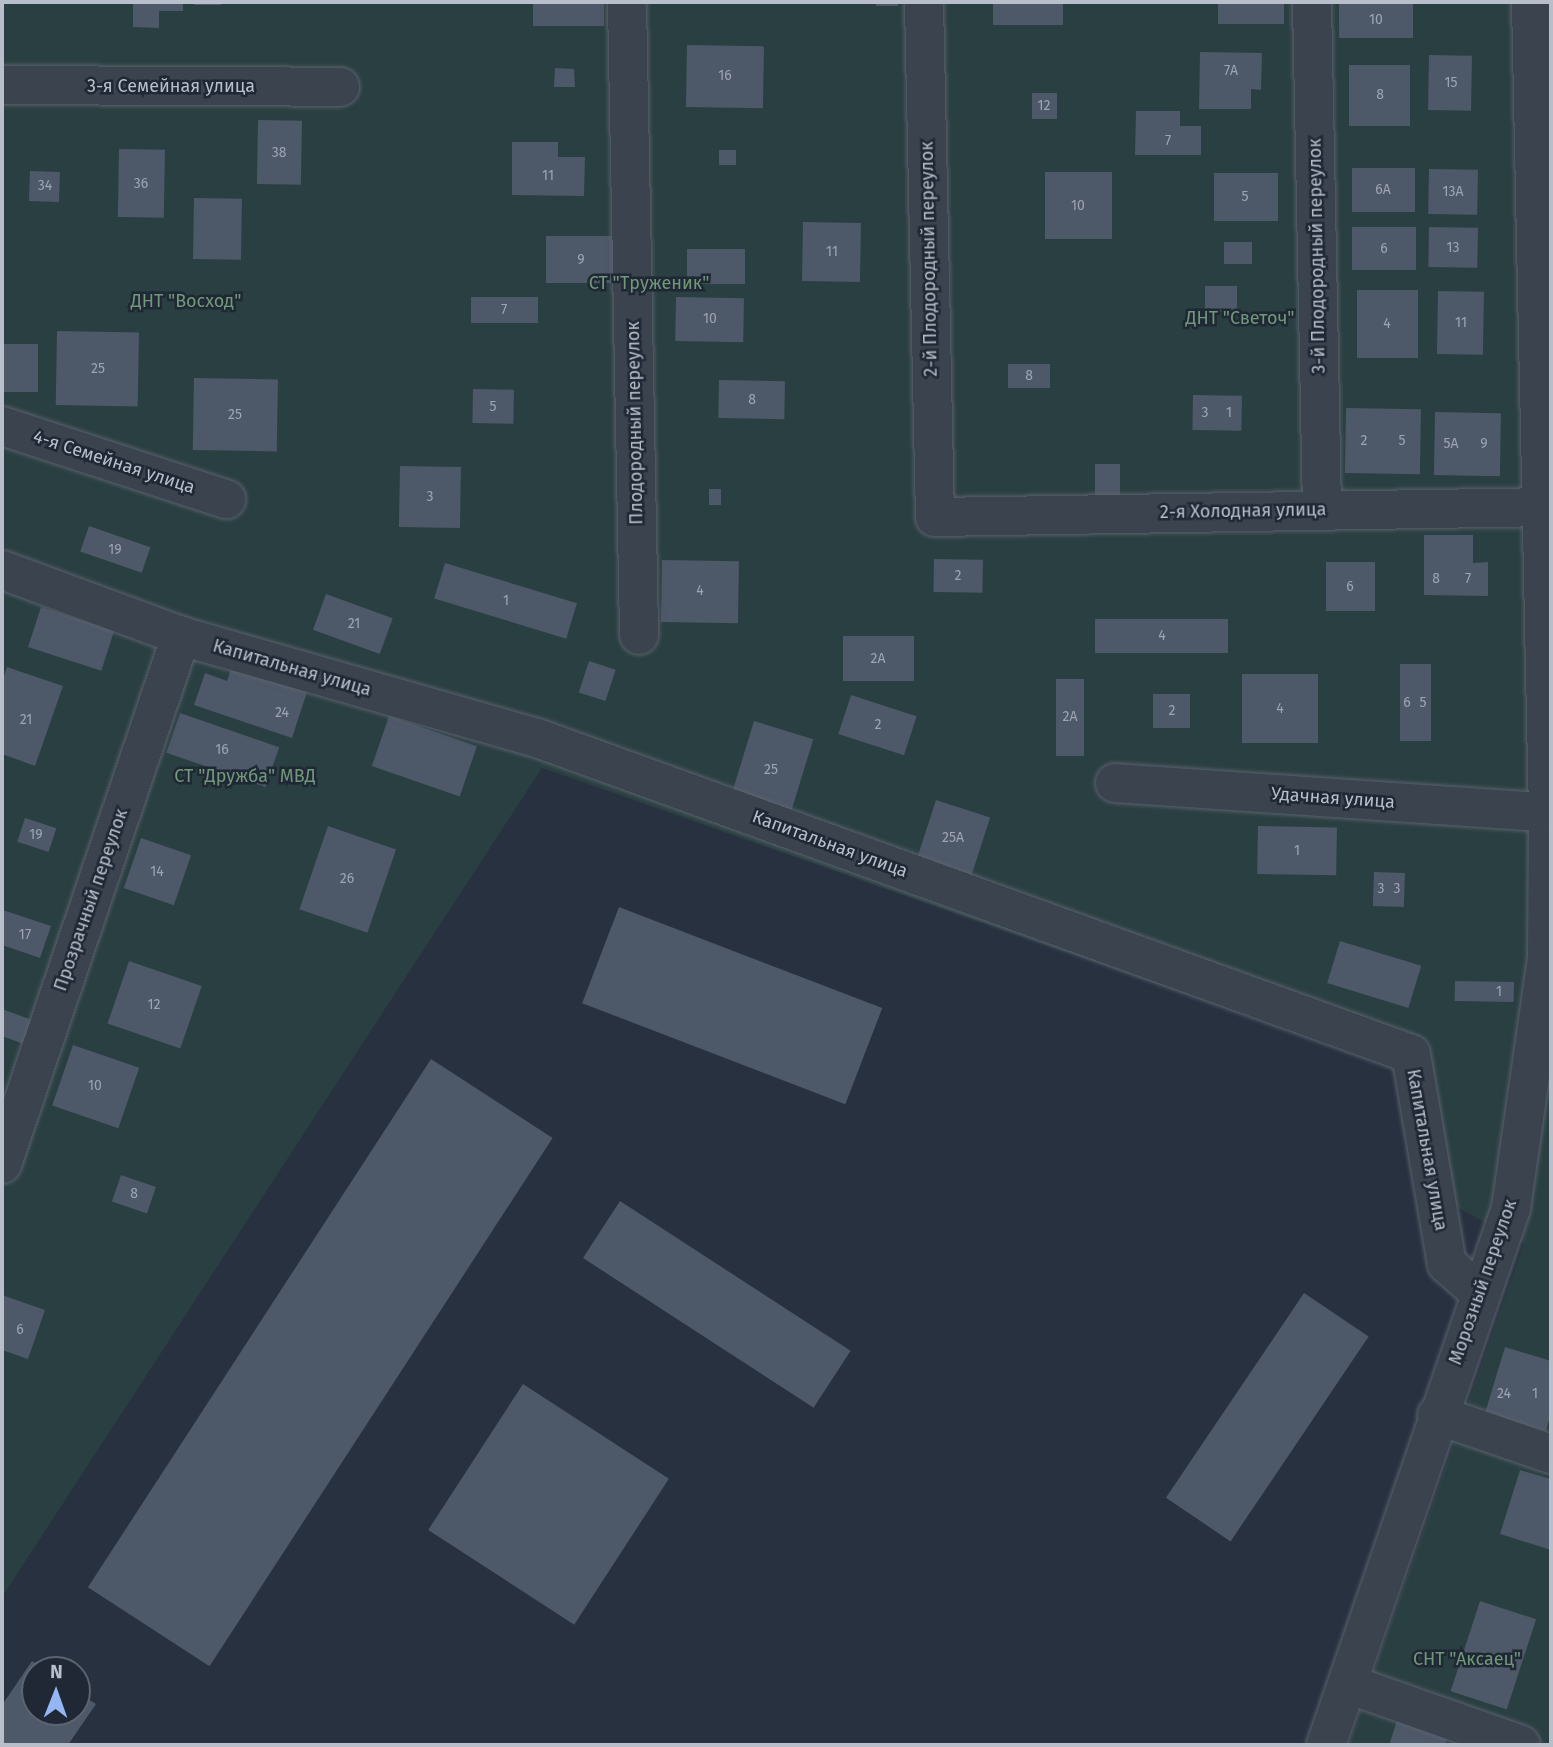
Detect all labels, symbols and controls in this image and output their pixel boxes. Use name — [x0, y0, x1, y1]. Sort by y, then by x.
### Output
house number: 10 — [1369, 12, 1383, 28]
house number: 7А — [1224, 63, 1238, 79]
house number: 16 — [718, 68, 732, 84]
street label: 3-я Семейная улица — [87, 75, 255, 97]
house number: 15 — [1444, 75, 1458, 91]
house number: 8 — [1376, 87, 1384, 103]
house number: 12 — [1038, 98, 1050, 114]
house number: 7 — [1165, 133, 1171, 149]
street label: 3-й Плодородный переулок — [1304, 138, 1330, 374]
street label: 2-й Плодородный переулок — [916, 141, 942, 377]
house number: 38 — [272, 145, 286, 161]
house number: 11 — [542, 168, 554, 184]
house number: 36 — [134, 176, 148, 192]
house number: 34 — [38, 178, 52, 194]
house number: 6А — [1375, 182, 1391, 198]
house number: 13А — [1442, 184, 1464, 200]
house number: 5 — [1241, 189, 1249, 205]
house number: 10 — [1071, 198, 1085, 214]
house number: 13 — [1446, 240, 1460, 256]
house number: 6 — [1380, 241, 1388, 257]
house number: 11 — [826, 244, 838, 260]
house number: 9 — [577, 252, 585, 268]
park label: СТ "Труженик" — [589, 272, 709, 294]
park label: ДНТ "Восход" — [131, 290, 241, 312]
house number: 7 — [501, 302, 507, 318]
park label: ДНТ "Светоч" — [1185, 307, 1295, 329]
house number: 10 — [703, 311, 717, 327]
house number: 11 — [1455, 315, 1467, 331]
house number: 4 — [1383, 316, 1391, 332]
street label: Плодородный переулок — [622, 321, 648, 525]
house number: 25 — [91, 361, 105, 377]
house number: 8 — [1025, 368, 1033, 384]
house number: 8 — [748, 392, 756, 408]
house number: 5 — [489, 399, 497, 415]
house number: 3 — [1202, 405, 1208, 421]
house number: 1 — [1226, 405, 1232, 421]
house number: 25 — [228, 407, 242, 423]
street label: 4-я Семейная улица — [30, 426, 198, 498]
house number: 2 — [1361, 433, 1367, 449]
house number: 5 — [1398, 433, 1406, 449]
house number: 5А — [1443, 436, 1459, 452]
house number: 9 — [1480, 436, 1488, 452]
house number: 3 — [427, 489, 433, 505]
street label: 2-я Холодная улица — [1160, 499, 1326, 523]
house number: 19 — [108, 542, 122, 558]
house number: 2 — [955, 568, 961, 584]
house number: 8 — [1432, 571, 1440, 587]
house number: 7 — [1465, 571, 1471, 587]
house number: 6 — [1346, 579, 1354, 595]
house number: 4 — [696, 583, 704, 599]
house number: 1 — [503, 593, 509, 609]
house number: 21 — [348, 616, 360, 632]
house number: 4 — [1158, 628, 1166, 644]
street label: Капитальная улица — [210, 635, 374, 701]
house number: 2А — [871, 651, 885, 667]
house number: 6 — [1403, 695, 1411, 711]
house number: 5 — [1419, 695, 1427, 711]
house number: 4 — [1276, 701, 1284, 717]
house number: 2 — [1169, 703, 1175, 719]
house number: 24 — [275, 705, 289, 721]
house number: 2А — [1063, 709, 1077, 725]
house number: 21 — [20, 712, 32, 728]
house number: 2 — [875, 717, 881, 733]
house number: 16 — [215, 742, 229, 758]
house number: 25 — [764, 762, 778, 778]
park label: СТ "Дружба" МВД — [174, 765, 316, 787]
street label: Удачная улица — [1270, 783, 1396, 813]
street label: Прозрачный переулок — [50, 806, 132, 994]
street label: Капитальная улица — [749, 806, 911, 882]
house number: 19 — [29, 827, 43, 843]
house number: 25А — [942, 830, 964, 846]
house number: 1 — [1294, 843, 1300, 859]
house number: 14 — [150, 864, 164, 880]
house number: 26 — [340, 871, 354, 887]
house number: 3 — [1378, 881, 1384, 897]
house number: 3 — [1394, 881, 1400, 897]
house number: 17 — [19, 927, 31, 943]
house number: 1 — [1496, 984, 1502, 1000]
house number: 12 — [148, 997, 160, 1013]
street label: Капитальная улица — [1402, 1067, 1452, 1233]
house number: 10 — [88, 1078, 102, 1094]
house number: 8 — [130, 1186, 138, 1202]
street label: Морозный переулок — [1445, 1196, 1521, 1368]
house number: 6 — [16, 1322, 24, 1338]
house number: 24 — [1497, 1386, 1511, 1402]
house number: 1 — [1532, 1386, 1538, 1402]
park label: СНТ "Аксаец" — [1413, 1648, 1521, 1670]
north arrow — [21, 1656, 91, 1726]
text: N — [50, 1660, 63, 1683]

